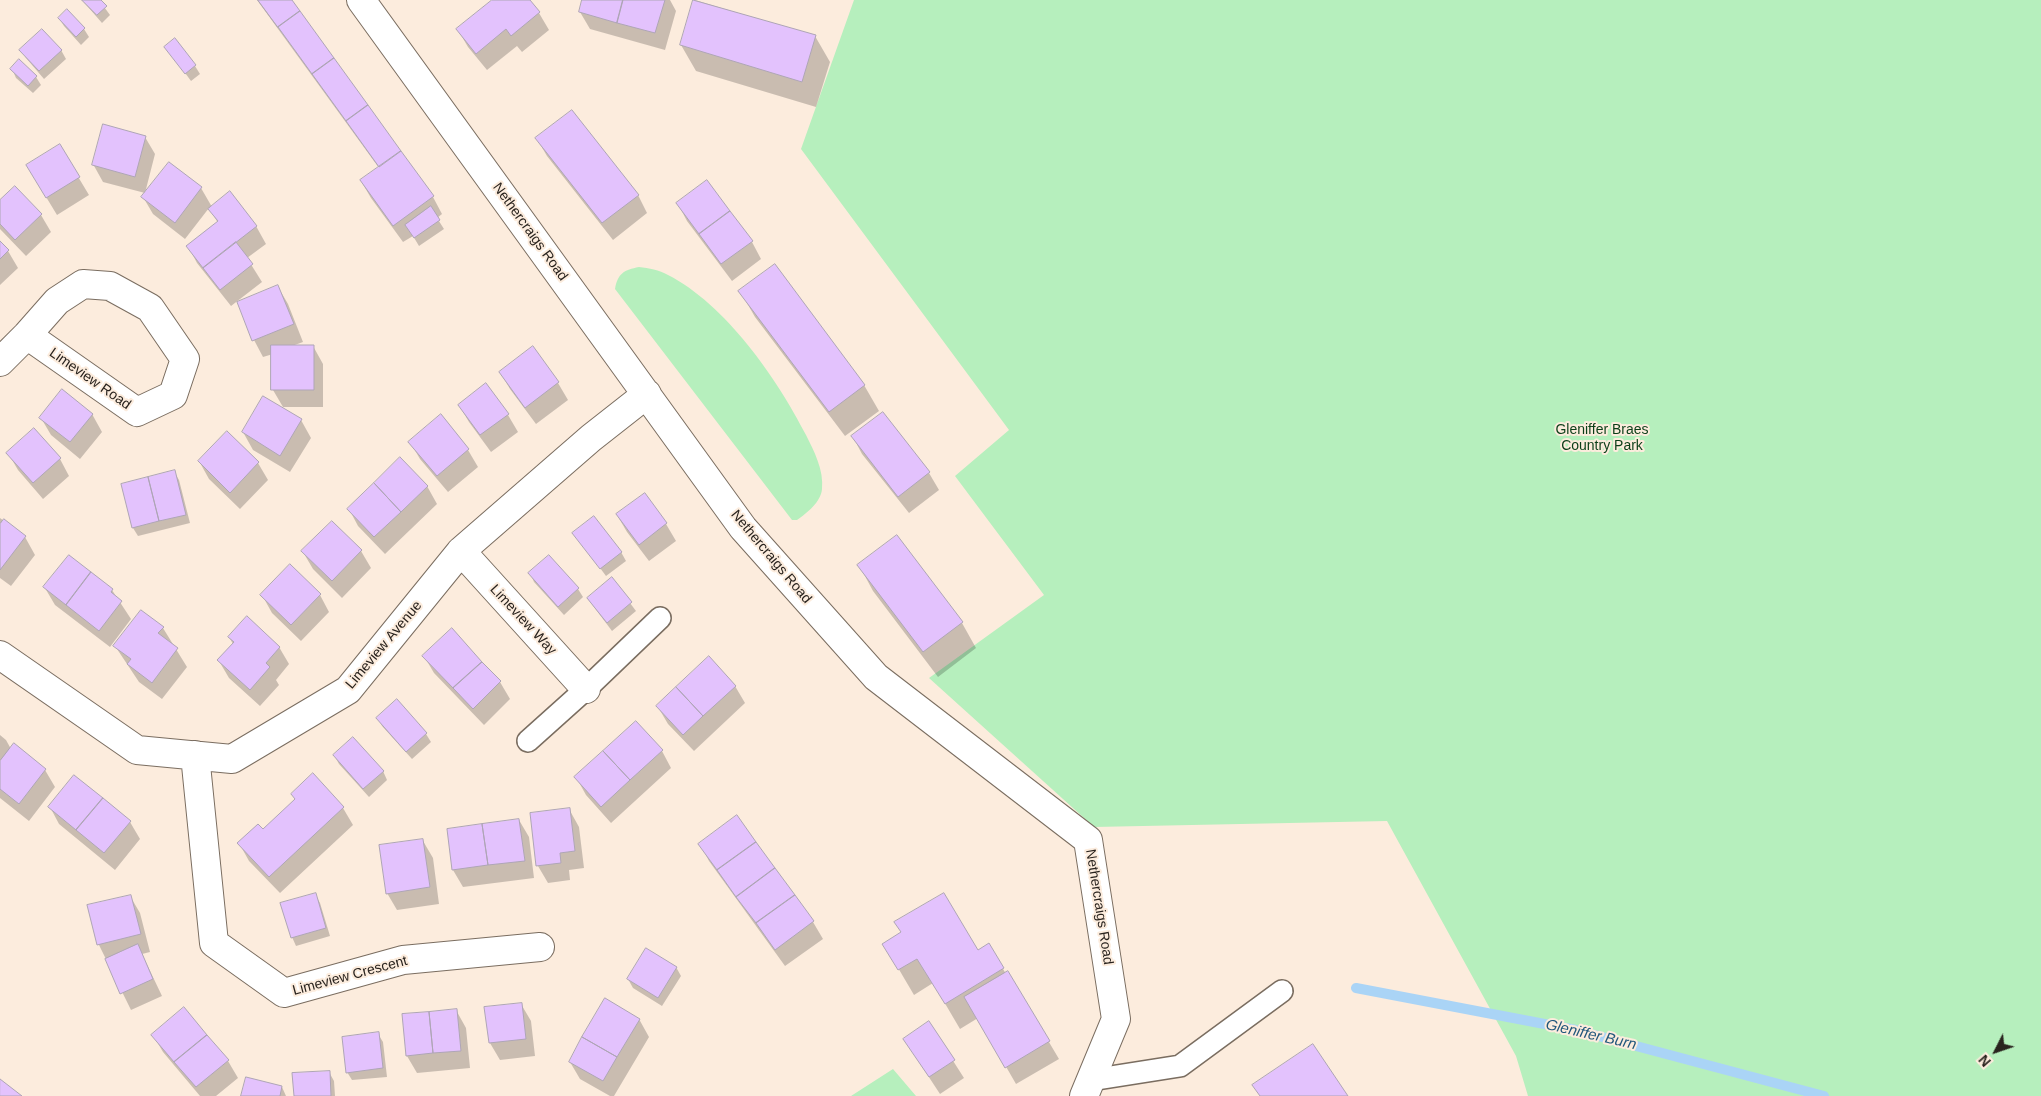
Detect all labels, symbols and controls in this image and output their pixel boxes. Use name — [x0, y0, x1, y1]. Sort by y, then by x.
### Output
street label: Nethercraigs Road — [489, 180, 571, 284]
street label: Limeview Road — [46, 345, 134, 413]
park label: Gleniffer Braes Country Park — [1555, 422, 1649, 454]
street label: Nethercraigs Road — [727, 507, 815, 607]
street label: Limeview Way — [486, 581, 560, 659]
street label: Limeview Avenue — [342, 598, 426, 692]
street label: Nethercraigs Road — [1082, 848, 1116, 966]
street label: Limeview Crescent — [291, 953, 409, 999]
water label: Gleniffer Burn — [1544, 1016, 1638, 1054]
north arrow — [1971, 1026, 2021, 1076]
text: N — [1975, 1052, 1994, 1070]

